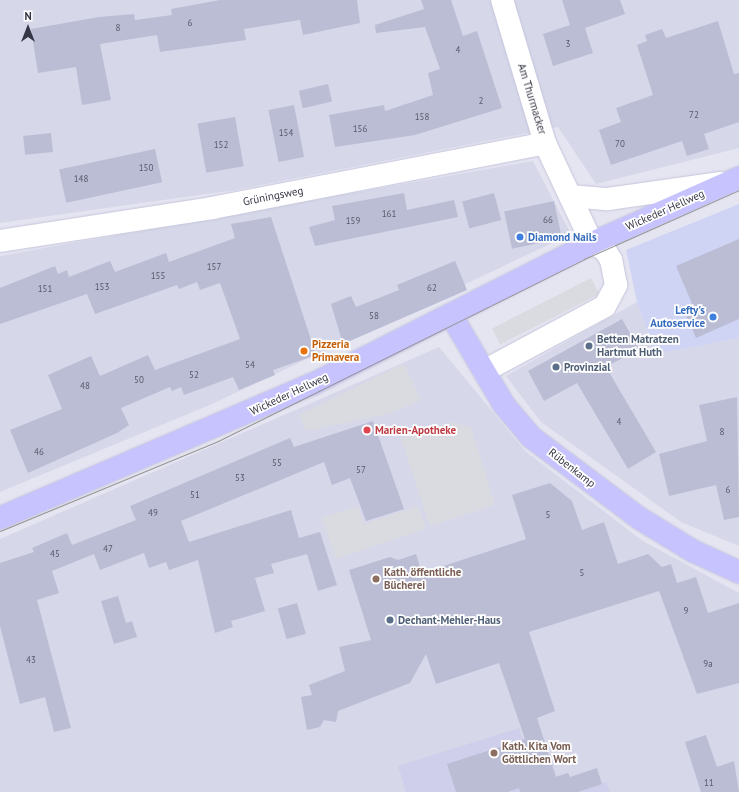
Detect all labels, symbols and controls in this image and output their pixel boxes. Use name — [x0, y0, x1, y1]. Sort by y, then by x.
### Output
north arrow — [8, 8, 48, 48]
text: N — [24, 9, 32, 23]
house number: 6 — [188, 18, 192, 28]
house number: 8 — [116, 23, 120, 33]
house number: 3 — [566, 39, 570, 49]
house number: 4 — [456, 45, 460, 55]
street label: Am Thurmacker — [515, 62, 549, 136]
house number: 2 — [479, 96, 483, 106]
house number: 72 — [689, 110, 699, 120]
house number: 158 — [415, 112, 429, 122]
house number: 156 — [353, 124, 367, 134]
house number: 154 — [279, 128, 293, 138]
house number: 70 — [615, 139, 625, 149]
house number: 152 — [214, 140, 228, 150]
house number: 150 — [139, 163, 153, 173]
house number: 148 — [74, 174, 88, 184]
street label: Grüningsweg — [242, 184, 304, 208]
street label: Wickeder Hellweg — [624, 187, 706, 233]
house number: 161 — [382, 209, 396, 219]
house number: 66 — [543, 215, 553, 225]
house number: 159 — [346, 216, 360, 226]
place label: Diamond Nails — [528, 230, 597, 244]
marker: Diamond Nails — [515, 232, 525, 242]
house number: 157 — [207, 262, 221, 272]
house number: 155 — [151, 271, 165, 281]
house number: 153 — [95, 282, 109, 292]
house number: 62 — [427, 283, 437, 293]
house number: 151 — [38, 284, 52, 294]
place label: Lefty's Autoservice — [650, 304, 705, 330]
house number: 58 — [369, 311, 379, 321]
marker: Lefty's Autoservice — [708, 312, 718, 322]
place label: Betten Matratzen Hartmut Huth — [597, 333, 679, 359]
place label: Pizzeria Primavera — [312, 338, 359, 364]
marker: Betten Matratzen Hartmut Huth — [584, 341, 594, 351]
marker: Pizzeria Primavera — [299, 346, 309, 356]
house number: 54 — [245, 360, 255, 370]
place label: Provinzial — [564, 360, 610, 374]
marker: Provinzial — [551, 362, 561, 372]
house number: 52 — [189, 370, 199, 380]
street label: Wickeder Hellweg — [248, 370, 330, 418]
house number: 50 — [134, 375, 144, 385]
house number: 48 — [80, 381, 90, 391]
house number: 4 — [617, 417, 621, 427]
place label: Marien-Apotheke — [375, 423, 456, 437]
marker: Marien-Apotheke — [362, 425, 372, 435]
house number: 8 — [720, 427, 724, 437]
street label: Rübenkamp — [546, 446, 598, 490]
house number: 46 — [34, 447, 44, 457]
house number: 55 — [272, 458, 282, 468]
house number: 57 — [356, 465, 366, 475]
house number: 53 — [235, 473, 245, 483]
house number: 6 — [726, 485, 730, 495]
house number: 51 — [190, 490, 200, 500]
house number: 49 — [148, 508, 158, 518]
house number: 5 — [546, 510, 550, 520]
house number: 47 — [103, 544, 113, 554]
house number: 45 — [50, 549, 60, 559]
place label: Kath. öffentliche Bücherei — [384, 566, 462, 592]
house number: 5 — [580, 568, 584, 578]
marker: Kath. öffentliche Bücherei — [371, 574, 381, 584]
house number: 9 — [684, 606, 688, 616]
place label: Dechant-Mehler-Haus — [398, 613, 501, 627]
marker: Dechant-Mehler-Haus — [385, 615, 395, 625]
house number: 43 — [26, 655, 36, 665]
house number: 9a — [703, 659, 713, 669]
place label: Kath. Kita Vom Göttlichen Wort — [502, 740, 576, 766]
marker: Kath. Kita Vom Göttlichen Wort — [489, 748, 499, 758]
house number: 11 — [704, 778, 714, 788]

